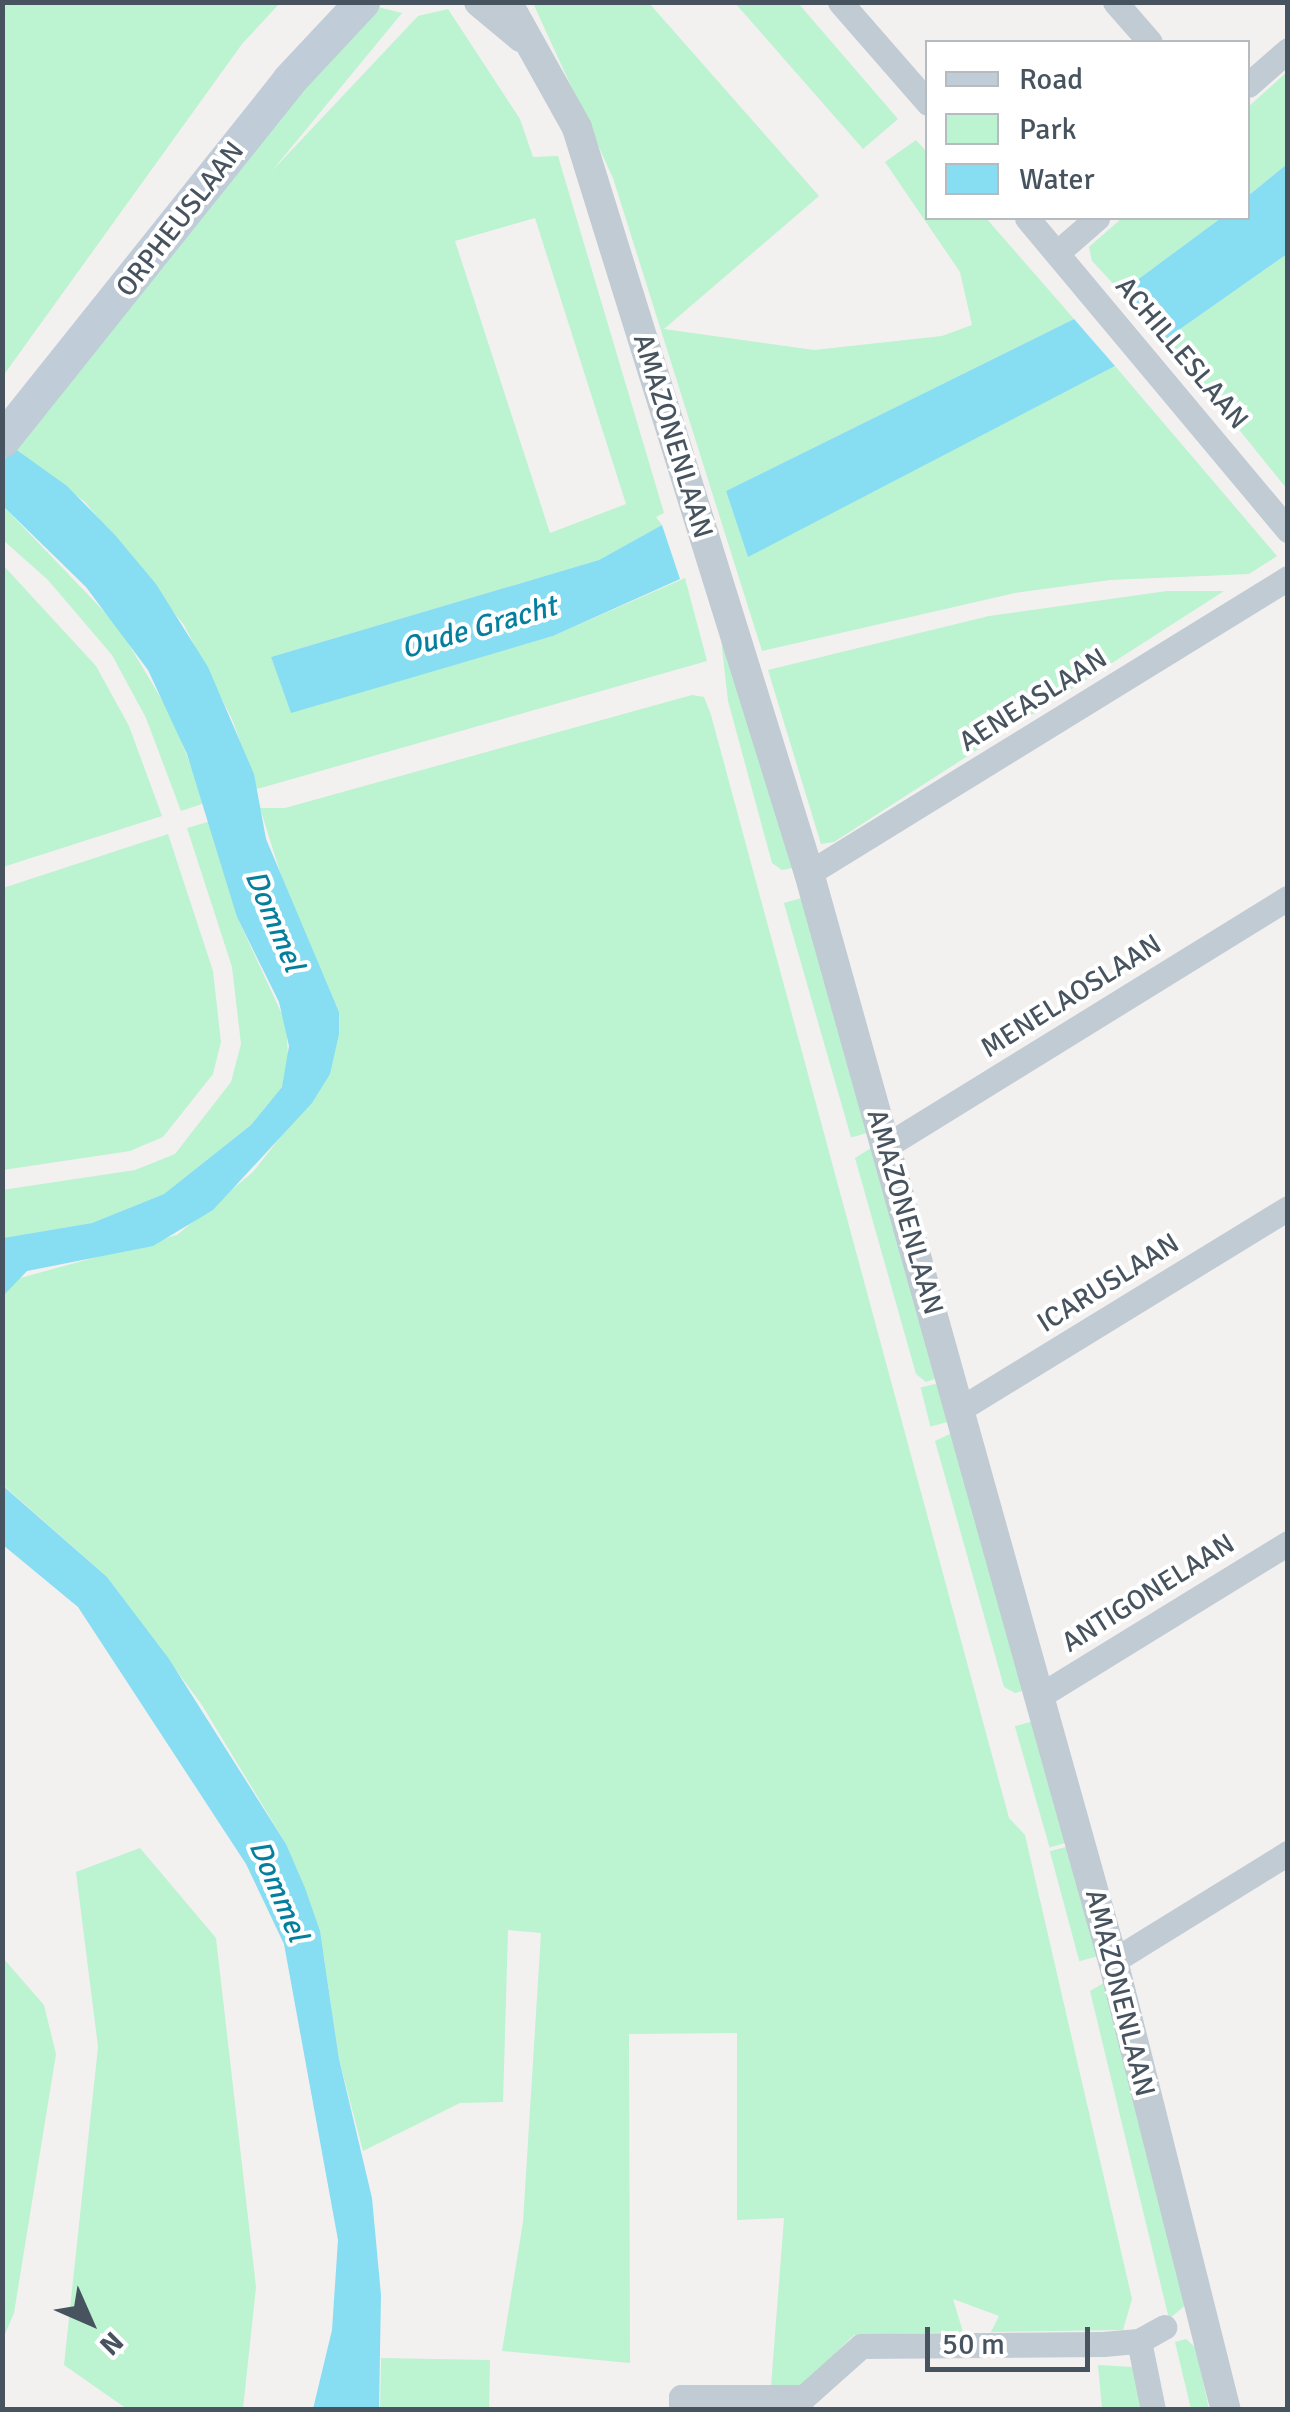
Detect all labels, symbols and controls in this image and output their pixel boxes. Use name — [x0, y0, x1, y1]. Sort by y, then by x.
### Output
legend — [925, 40, 1250, 220]
text: Road — [1019, 61, 1083, 98]
text: Park — [1019, 111, 1077, 148]
street label: ORPHEUSLAAN — [109, 135, 251, 303]
text: Water — [1019, 161, 1095, 198]
street label: ACHILLESLAAN — [1109, 270, 1255, 436]
street label: AMAZONENLAAN — [626, 330, 720, 542]
water label: Oude Gracht — [397, 589, 561, 667]
street label: AENEASLAAN — [953, 641, 1113, 759]
water label: Dommel — [237, 865, 311, 977]
street label: MENELAOSLAAN — [975, 927, 1167, 1065]
street label: AMAZONENLAAN — [860, 1106, 950, 1318]
street label: ICARUSLAAN — [1031, 1226, 1185, 1340]
street label: ANTIGONELAAN — [1056, 1527, 1240, 1659]
water label: Dommel — [241, 1835, 315, 1947]
street label: AMAZONENLAAN — [1078, 1886, 1162, 2100]
north arrow — [40, 2272, 140, 2372]
scale bar — [930, 2307, 1095, 2369]
text: N — [92, 2324, 130, 2362]
text: 50 m — [942, 2326, 1005, 2363]

